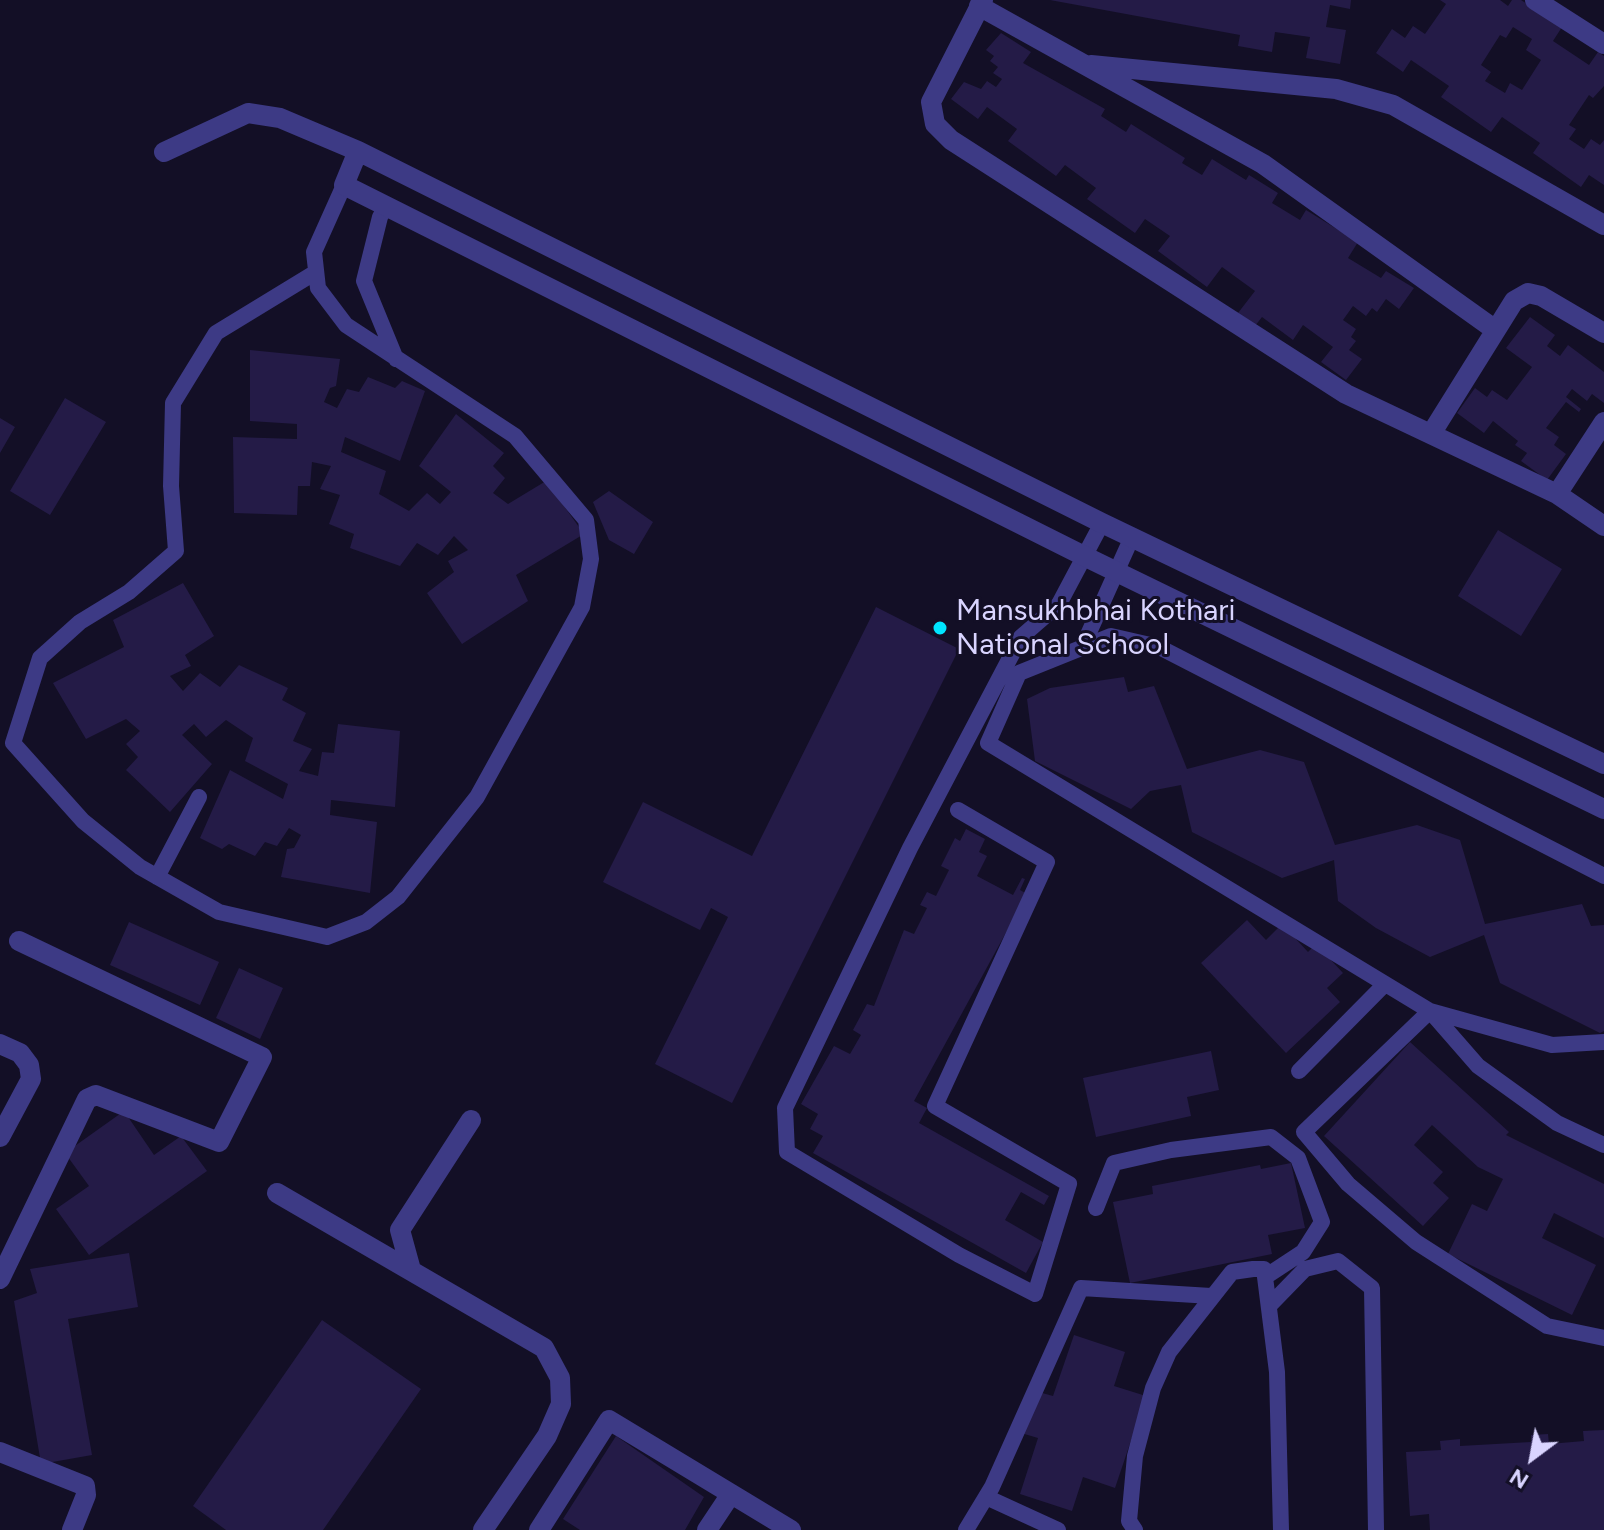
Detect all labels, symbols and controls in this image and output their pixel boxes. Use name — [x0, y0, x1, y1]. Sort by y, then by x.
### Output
place label: Mansukhbhai Kothari National School — [956, 593, 1235, 664]
marker: Mansukhbhai Kothari National School — [931, 619, 949, 637]
north arrow — [1492, 1418, 1572, 1498]
text: N — [1505, 1463, 1533, 1495]

